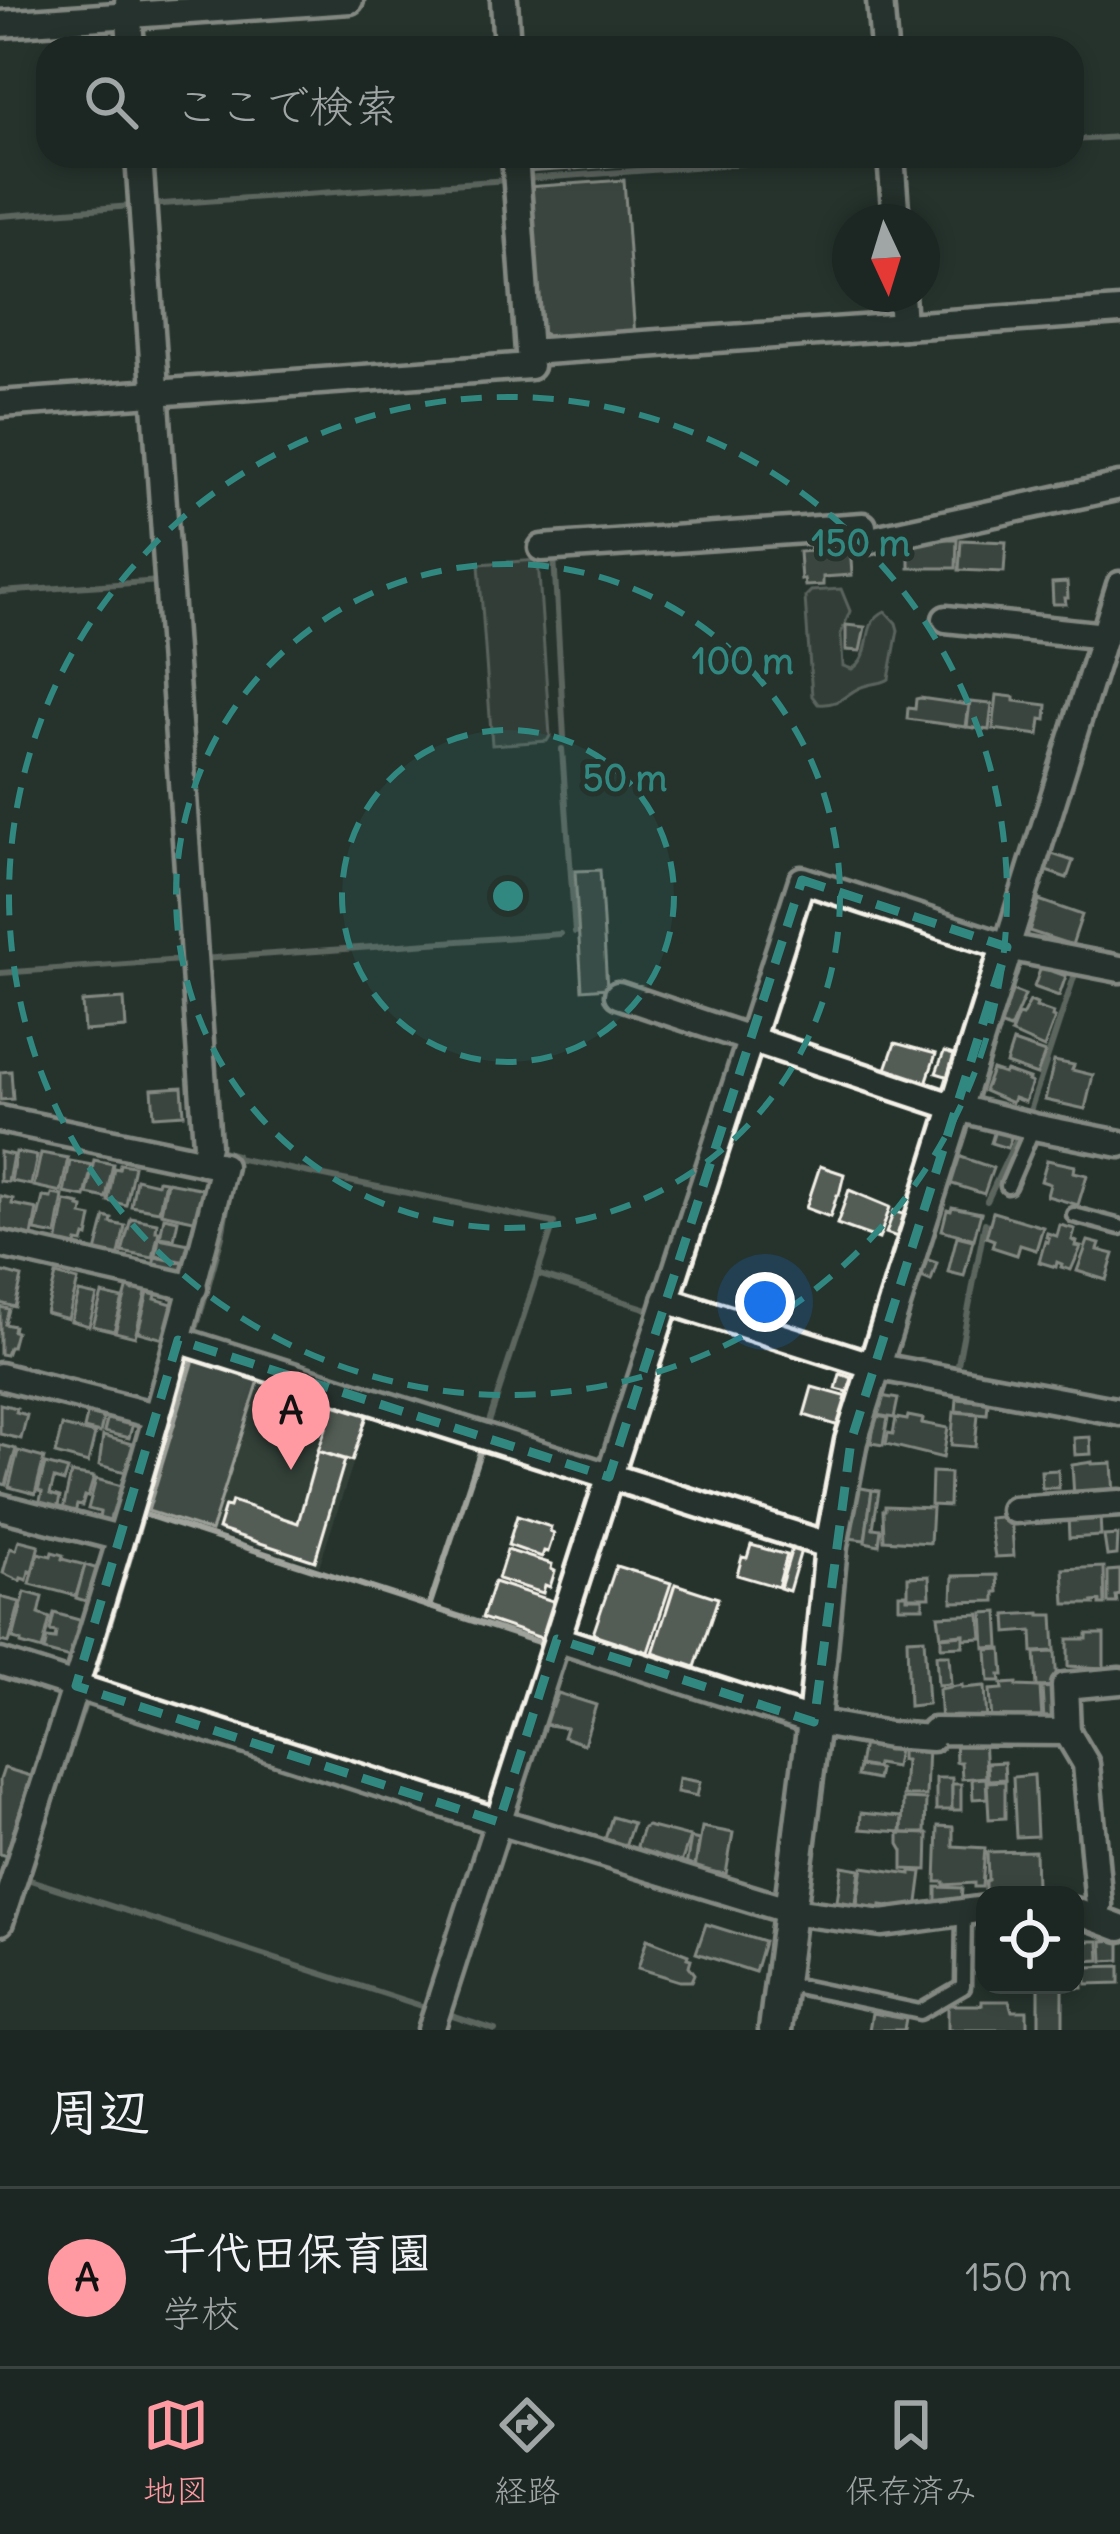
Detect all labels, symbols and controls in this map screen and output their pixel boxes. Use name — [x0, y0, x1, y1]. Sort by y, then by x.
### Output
search box — [36, 36, 1084, 168]
icon: search — [78, 69, 144, 135]
text: ここで検索 — [174, 78, 399, 134]
north arrow — [832, 204, 940, 312]
text: 150 m — [812, 521, 910, 566]
text: 100 m — [692, 639, 794, 684]
text: 50 m — [583, 756, 667, 801]
centre of rings — [487, 875, 529, 917]
your location — [735, 1272, 795, 1332]
pin: A — [252, 1371, 330, 1470]
map controls — [976, 1886, 1084, 1994]
button: locate — [976, 1886, 1084, 1994]
text: 周辺 — [48, 2080, 150, 2144]
text: 千代田保育園 — [162, 2225, 432, 2281]
text: A — [74, 2253, 100, 2302]
text: 150 m — [965, 2253, 1072, 2302]
text: 学校 — [162, 2289, 240, 2338]
tab: 地図 — [143, 2392, 209, 2512]
tab: 経路 — [494, 2392, 560, 2512]
tab: 保存済み — [845, 2392, 977, 2512]

